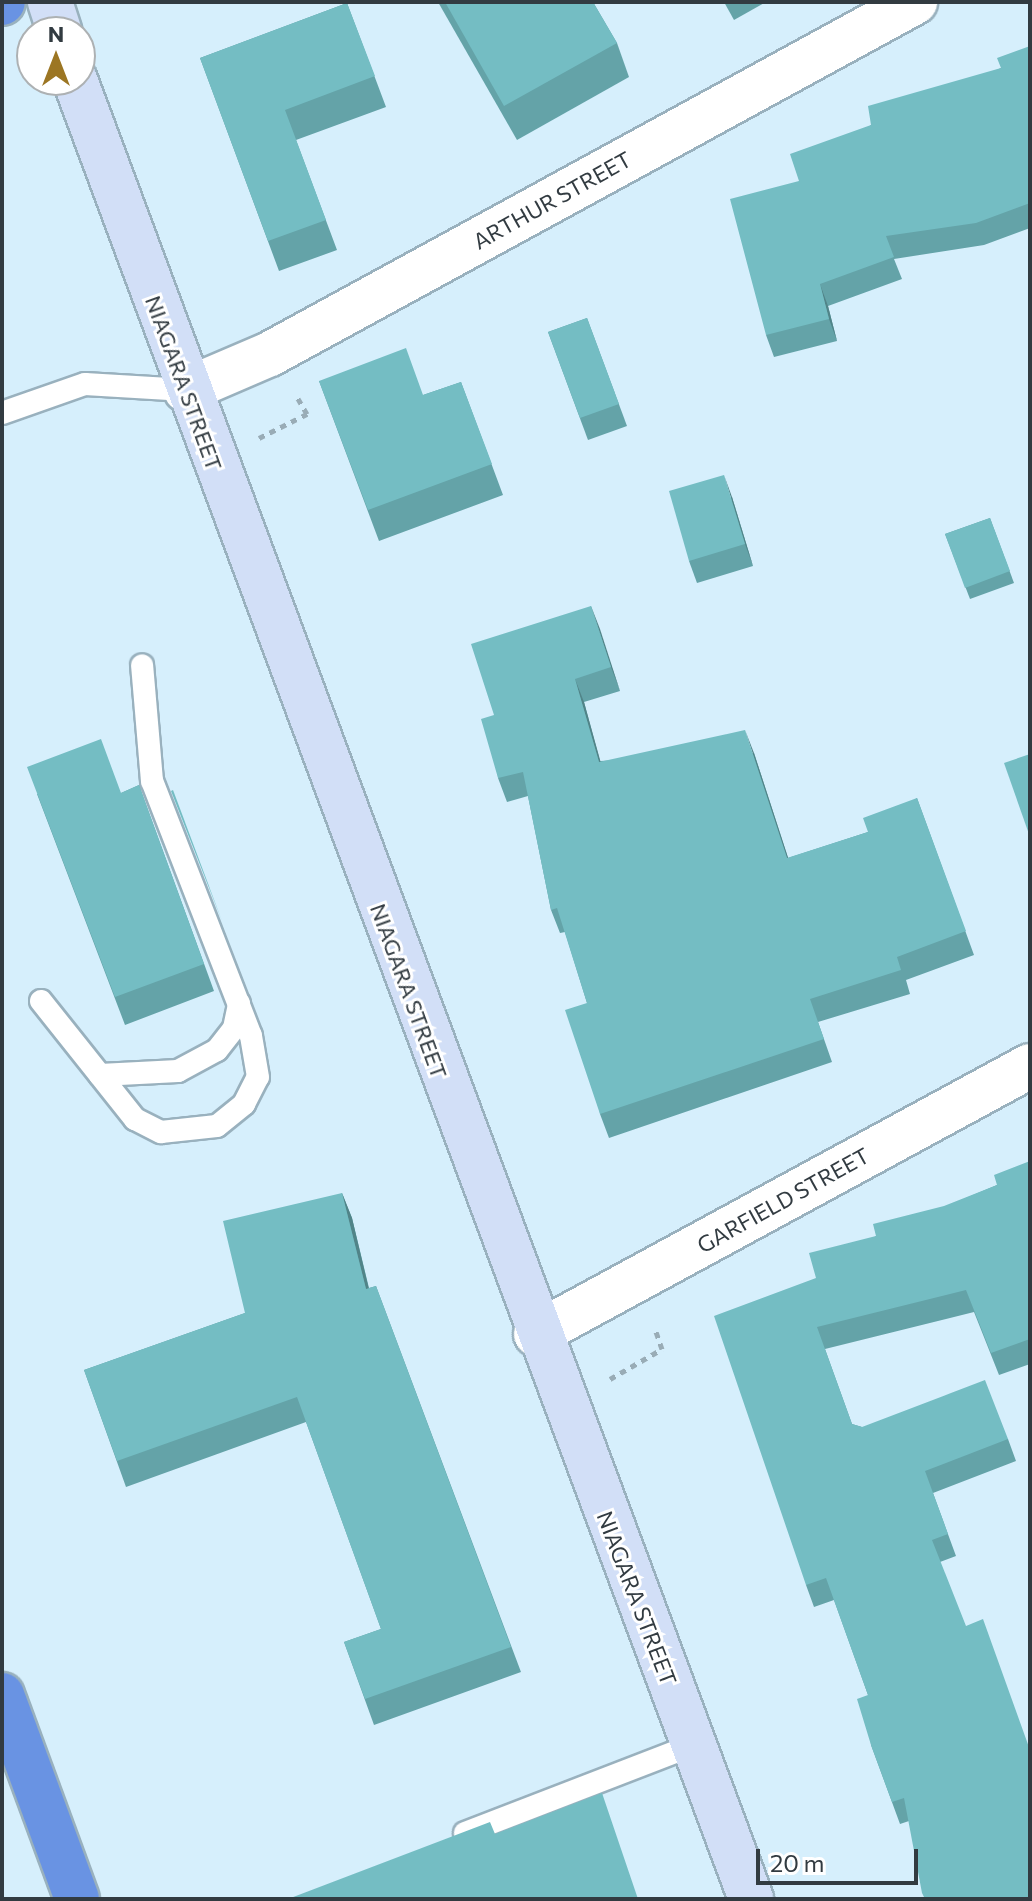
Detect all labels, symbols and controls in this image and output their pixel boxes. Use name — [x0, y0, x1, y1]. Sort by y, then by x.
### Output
north arrow — [16, 16, 96, 96]
text: N — [48, 20, 64, 47]
street label: ARTHUR STREET — [468, 146, 636, 254]
street label: NIAGARA STREET — [140, 292, 228, 474]
street label: NIAGARA STREET — [365, 900, 453, 1082]
street label: GARFIELD STREET — [692, 1142, 874, 1258]
street label: NIAGARA STREET — [592, 1507, 682, 1689]
scale bar — [760, 1833, 922, 1883]
text: 20 m — [770, 1848, 824, 1877]

